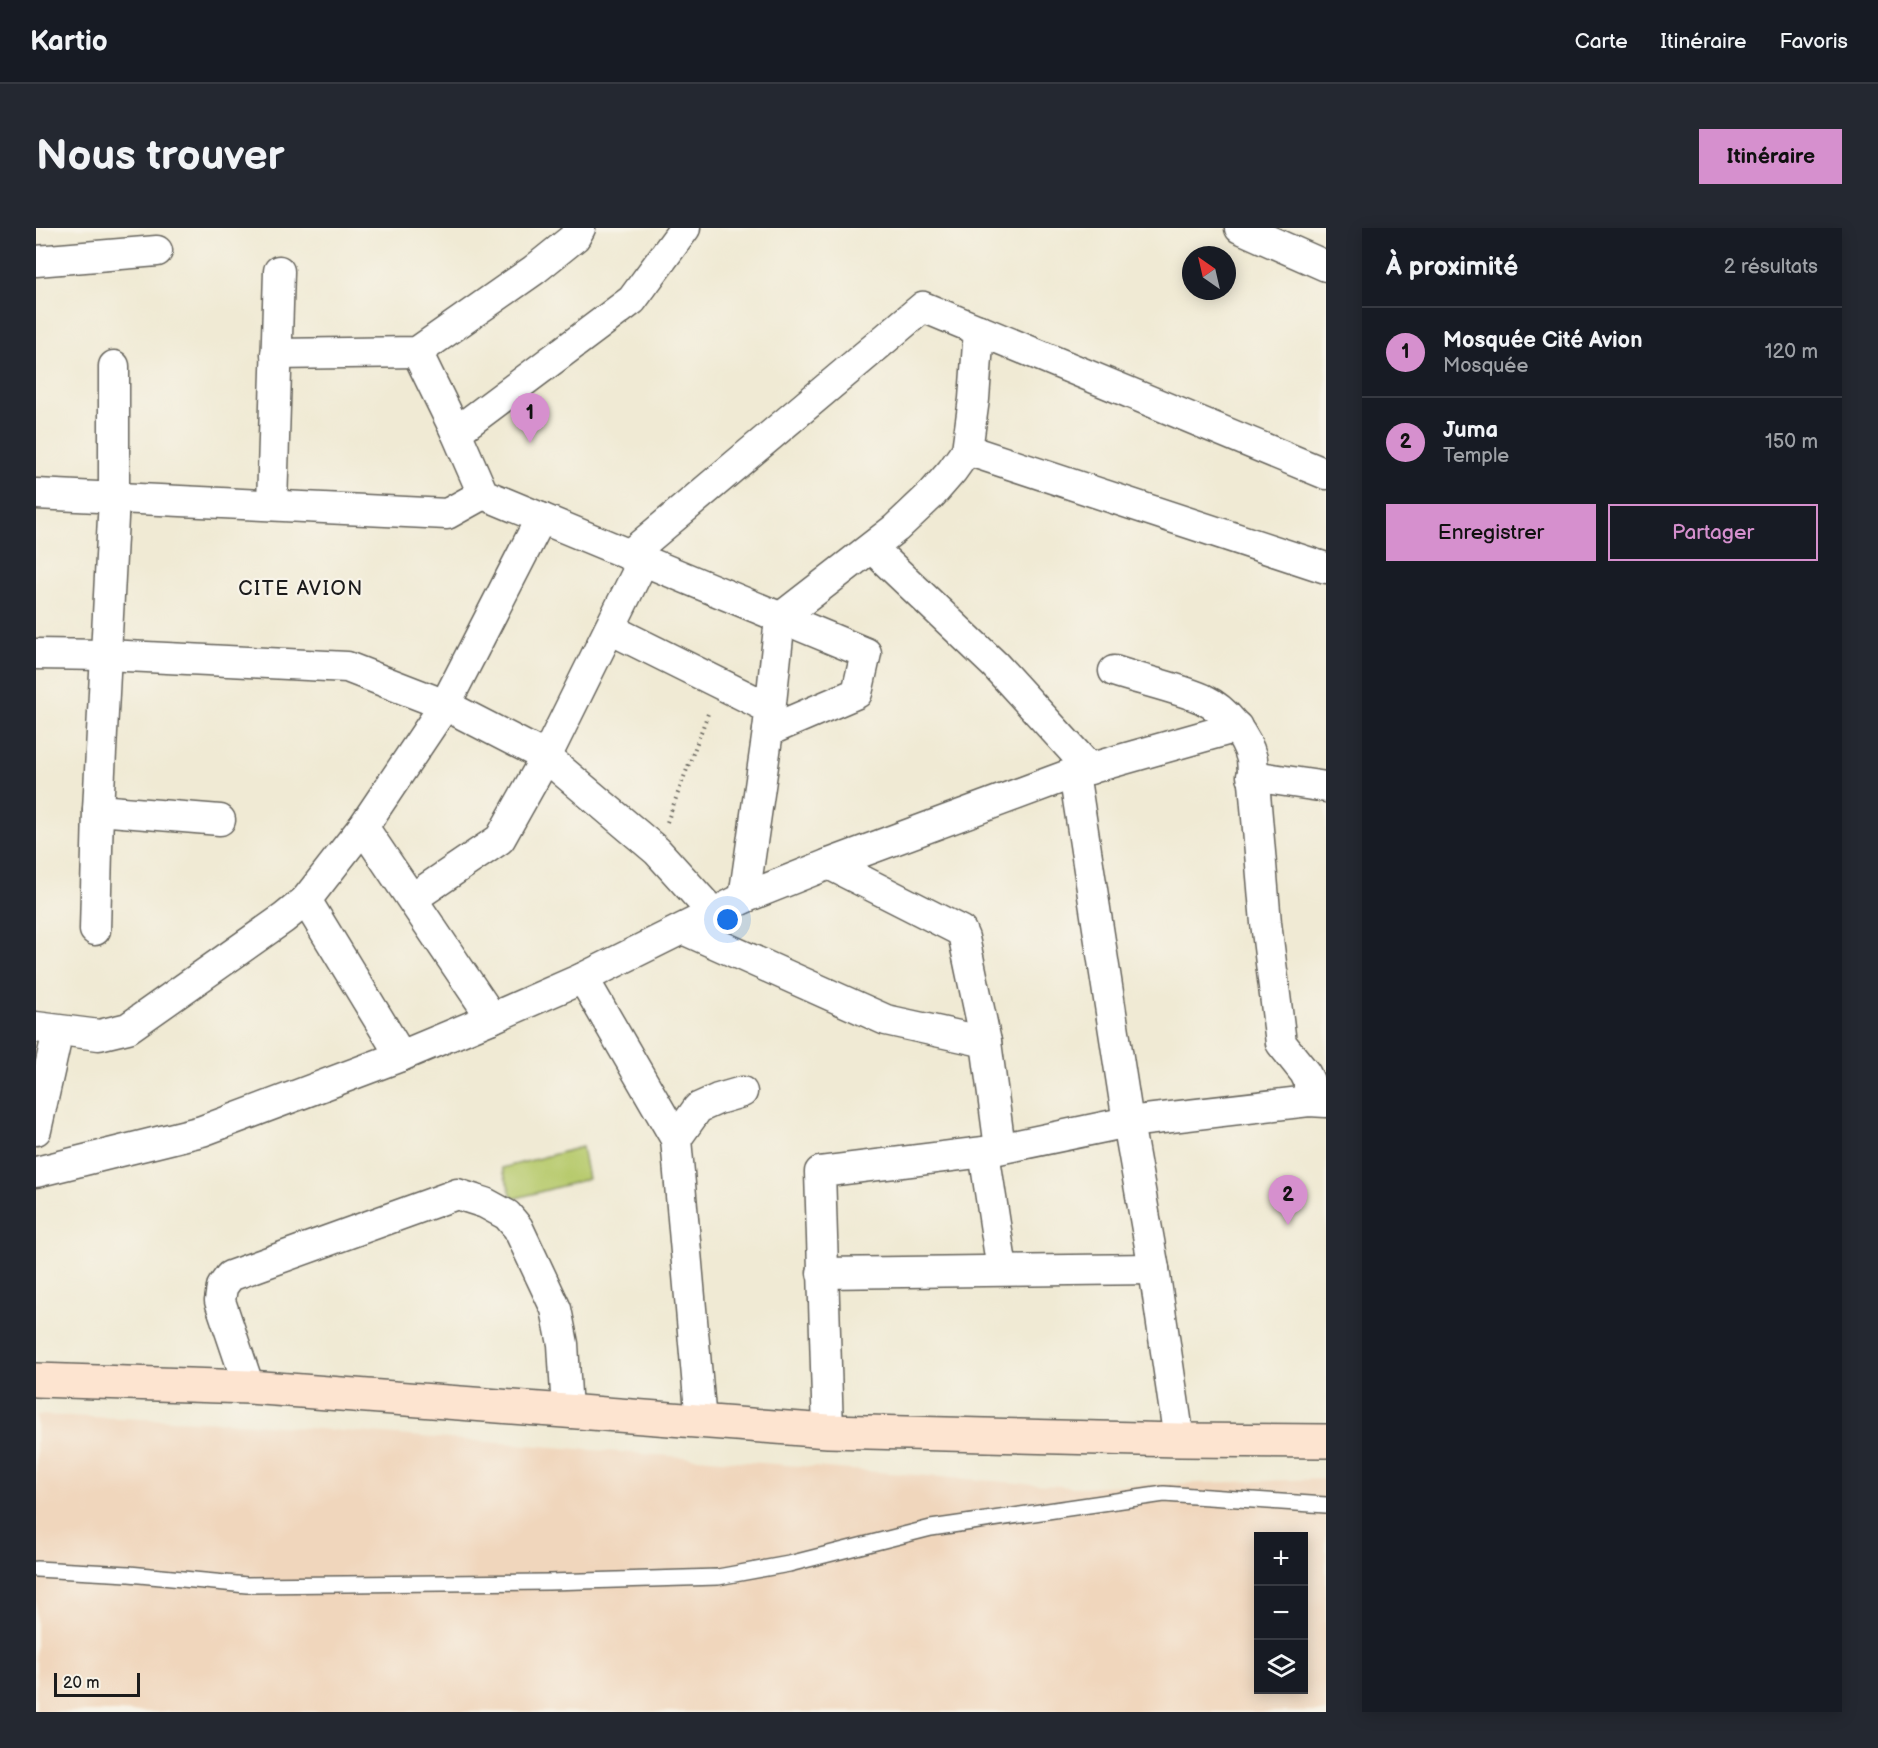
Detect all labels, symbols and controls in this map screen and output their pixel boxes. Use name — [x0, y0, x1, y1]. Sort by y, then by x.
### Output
text: Kartio — [30, 25, 108, 58]
text: Carte — [1575, 29, 1628, 54]
text: Itinéraire — [1661, 29, 1747, 54]
text: Favoris — [1780, 29, 1848, 54]
button: Itinéraire — [1699, 129, 1842, 184]
text: Nous trouver — [36, 131, 284, 182]
north arrow — [1182, 246, 1236, 300]
text: À proximité — [1386, 252, 1518, 283]
text: 2 résultats — [1724, 255, 1818, 279]
text: Mosquée Cité Avion — [1443, 327, 1642, 354]
text: 1 — [1401, 340, 1410, 364]
text: 120 m — [1765, 340, 1818, 364]
text: Mosquée — [1443, 354, 1528, 378]
pin: 1 — [510, 394, 550, 443]
text: Juma — [1443, 417, 1498, 444]
text: 2 — [1400, 430, 1411, 454]
text: 150 m — [1765, 430, 1818, 454]
text: Temple — [1443, 444, 1509, 468]
button: Enregistrer — [1386, 504, 1596, 561]
button: Partager — [1608, 504, 1818, 561]
district label: CITE AVION — [238, 577, 364, 601]
your location — [713, 905, 742, 934]
pin: 2 — [1268, 1176, 1308, 1225]
map controls — [1254, 1532, 1308, 1694]
button: + — [1254, 1532, 1308, 1586]
button: − — [1254, 1586, 1308, 1640]
button: layers — [1254, 1640, 1308, 1694]
scale bar — [54, 1670, 140, 1698]
text: 20 m — [63, 1674, 99, 1693]

